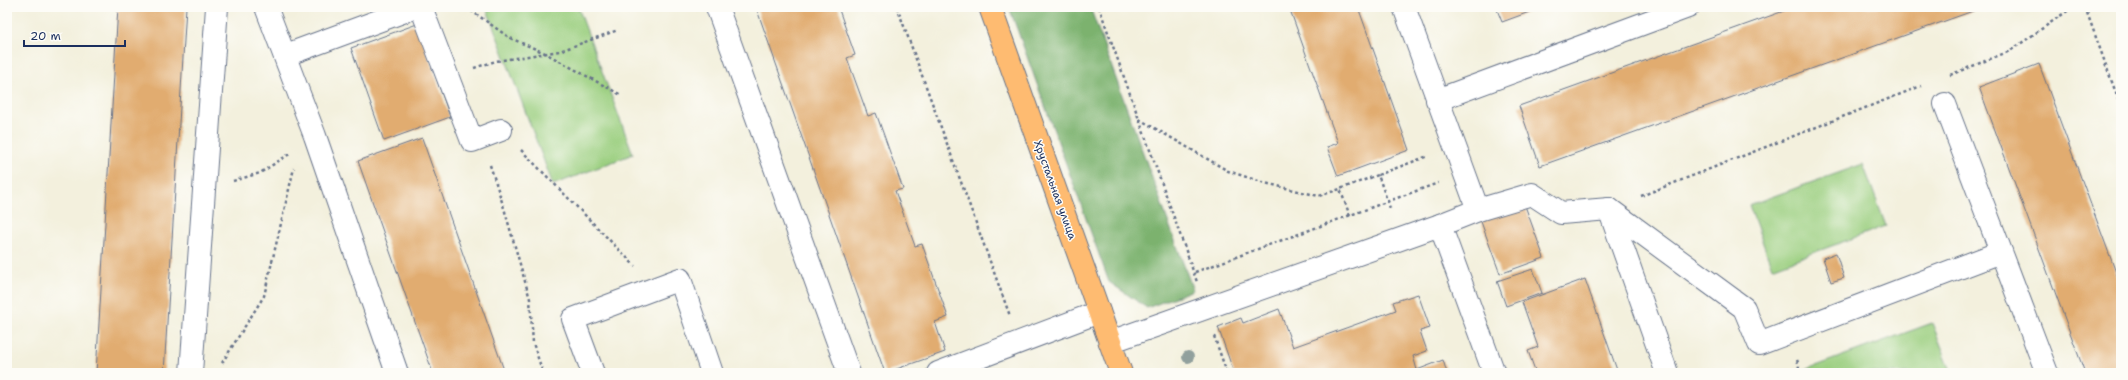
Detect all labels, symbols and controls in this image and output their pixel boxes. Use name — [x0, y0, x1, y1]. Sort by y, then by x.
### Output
scale bar — [24, 22, 125, 48]
text: 20 m — [30, 28, 61, 44]
street label: Хрустальная улица — [1030, 138, 1080, 242]

